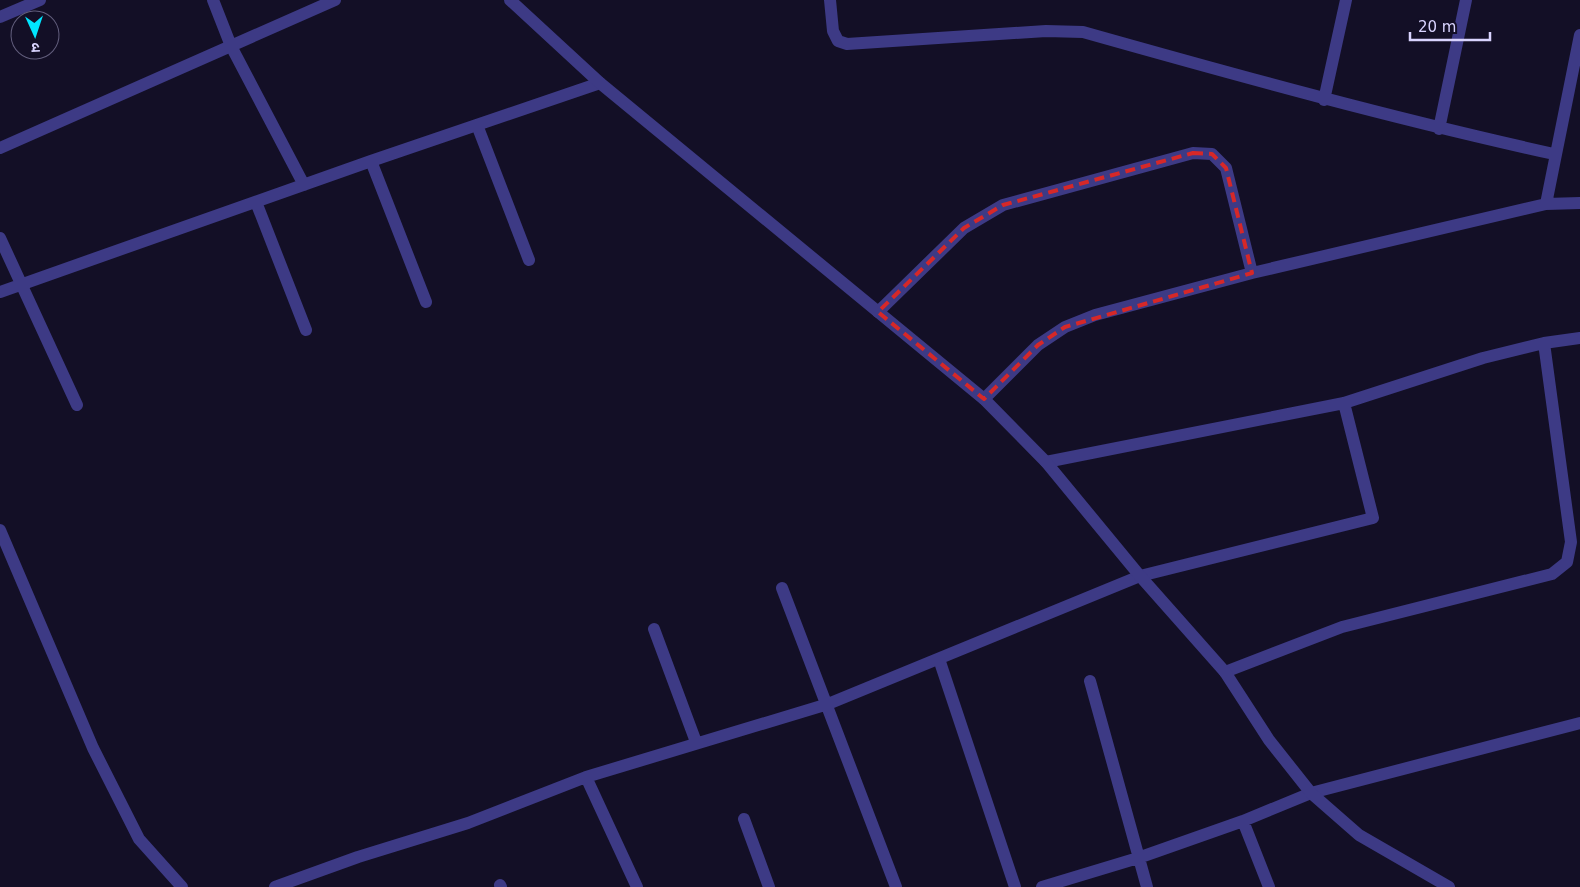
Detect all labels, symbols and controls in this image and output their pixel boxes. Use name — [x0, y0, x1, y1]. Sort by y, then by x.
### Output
north arrow — [10, 10, 60, 60]
scale bar — [1410, 10, 1490, 42]
text: 20 m — [1418, 18, 1456, 36]
text: उ — [30, 40, 40, 56]

